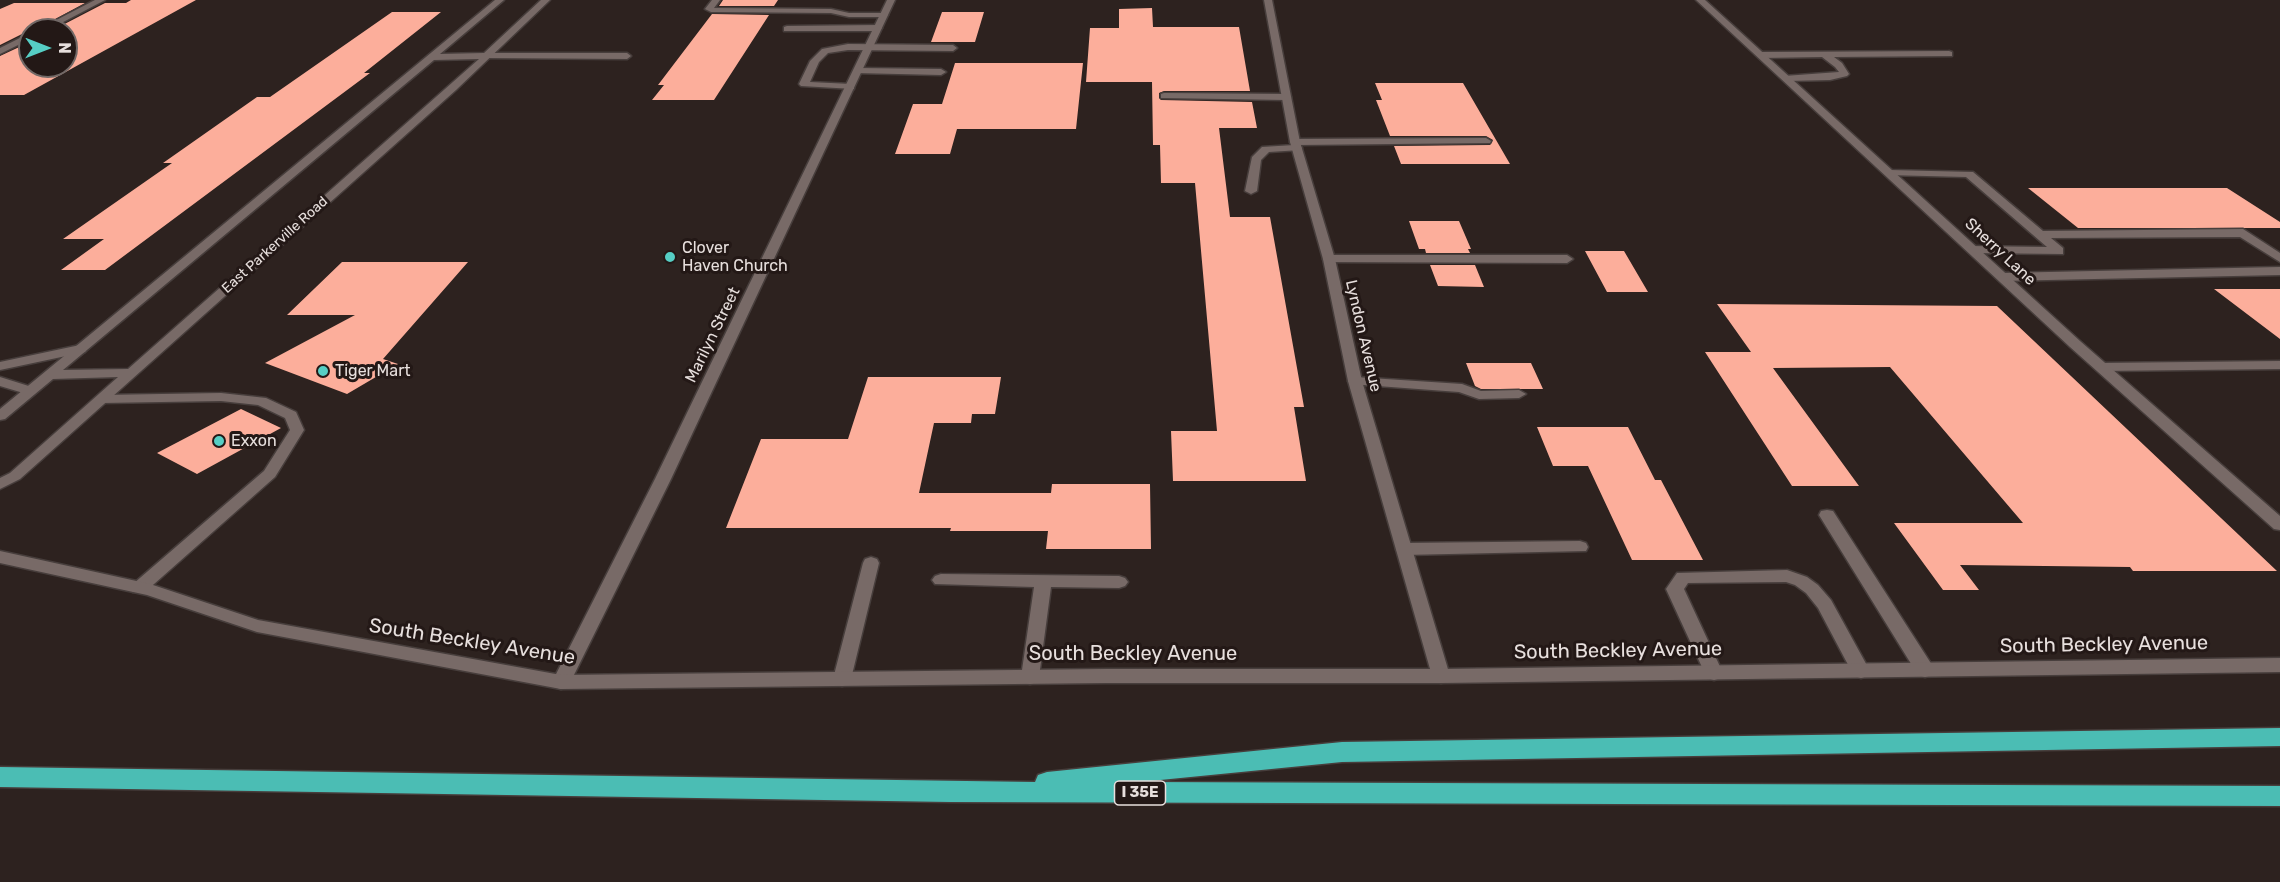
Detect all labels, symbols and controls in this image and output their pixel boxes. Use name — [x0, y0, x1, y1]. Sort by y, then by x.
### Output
north arrow — [18, 18, 78, 78]
text: N — [55, 42, 74, 54]
street label: East Parkerville Road — [219, 193, 331, 297]
street label: Sherry Lane — [1961, 214, 2039, 290]
place label: Clover Haven Church — [682, 238, 788, 276]
marker: Clover Haven Church — [663, 250, 677, 264]
street label: Lyndon Avenue — [1341, 278, 1385, 394]
street label: Marilyn Street — [682, 284, 744, 386]
place label: Tiger Mart — [335, 361, 410, 381]
marker: Tiger Mart — [316, 364, 330, 378]
place label: Exxon — [231, 431, 277, 451]
marker: Exxon — [212, 434, 226, 448]
street label: South Beckley Avenue — [367, 614, 577, 670]
street label: South Beckley Avenue — [2000, 631, 2208, 659]
street label: South Beckley Avenue — [1514, 637, 1722, 665]
street label: South Beckley Avenue — [1029, 642, 1237, 666]
road number: I 35E — [1114, 781, 1166, 805]

